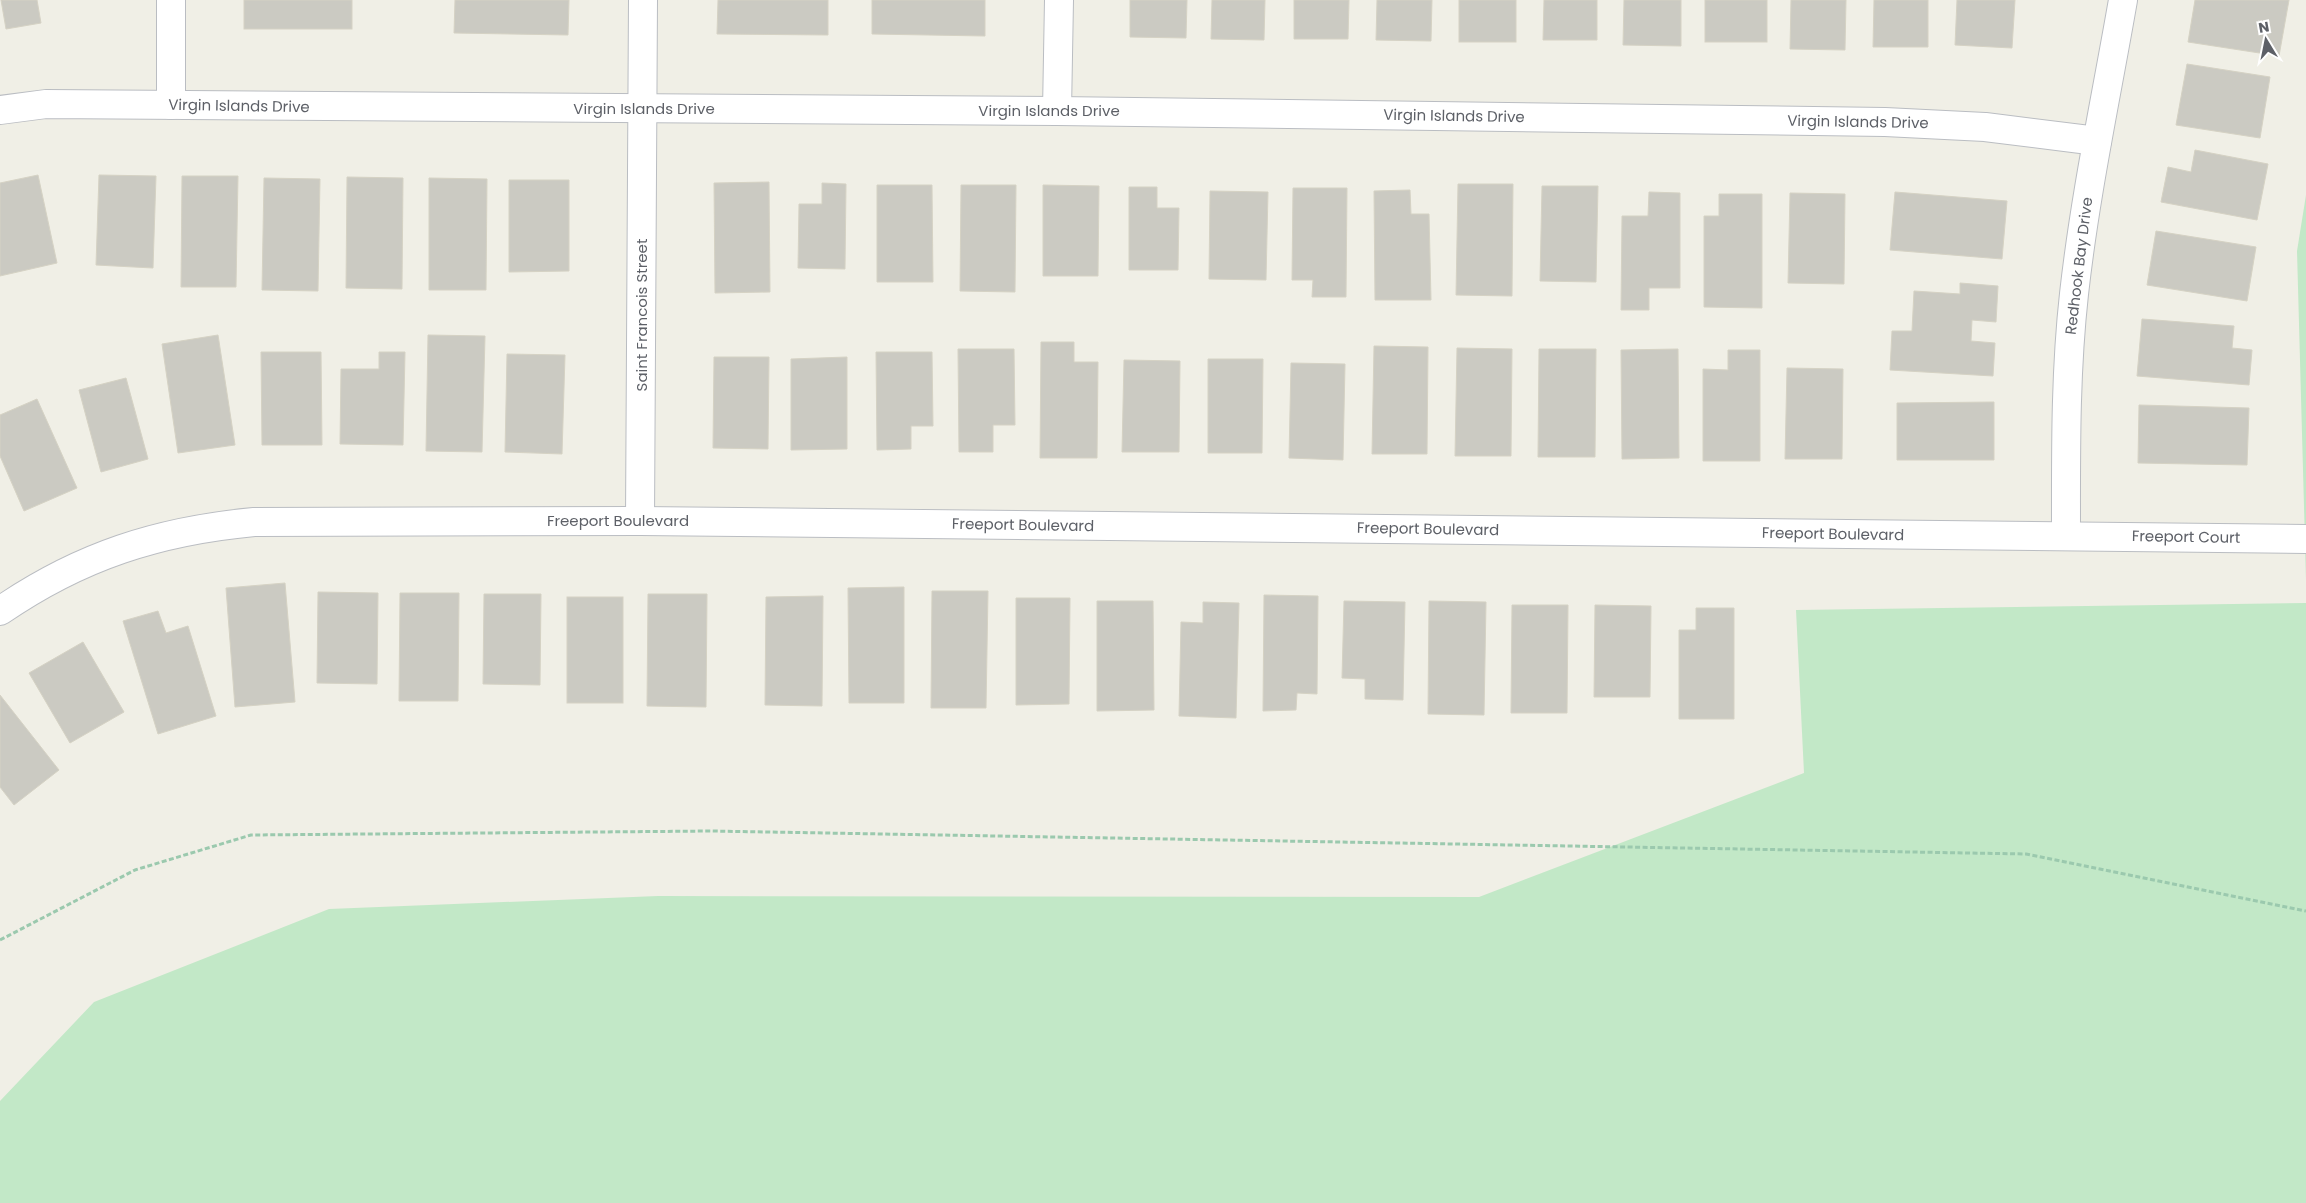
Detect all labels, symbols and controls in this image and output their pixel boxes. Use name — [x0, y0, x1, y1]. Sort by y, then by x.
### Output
north arrow — [2241, 15, 2291, 65]
text: N — [2257, 16, 2271, 38]
street label: Virgin Islands Drive — [168, 94, 310, 117]
street label: Virgin Islands Drive — [573, 98, 715, 119]
street label: Virgin Islands Drive — [978, 100, 1120, 121]
street label: Virgin Islands Drive — [1383, 104, 1525, 127]
street label: Virgin Islands Drive — [1787, 110, 1929, 133]
street label: Redhook Bay Drive — [2060, 196, 2097, 336]
street label: Saint Francois Street — [631, 239, 652, 391]
street label: Freeport Boulevard — [547, 510, 689, 531]
street label: Freeport Boulevard — [952, 513, 1094, 536]
street label: Freeport Boulevard — [1357, 517, 1499, 540]
street label: Freeport Boulevard — [1762, 522, 1904, 545]
street label: Freeport Court — [2132, 525, 2240, 548]

